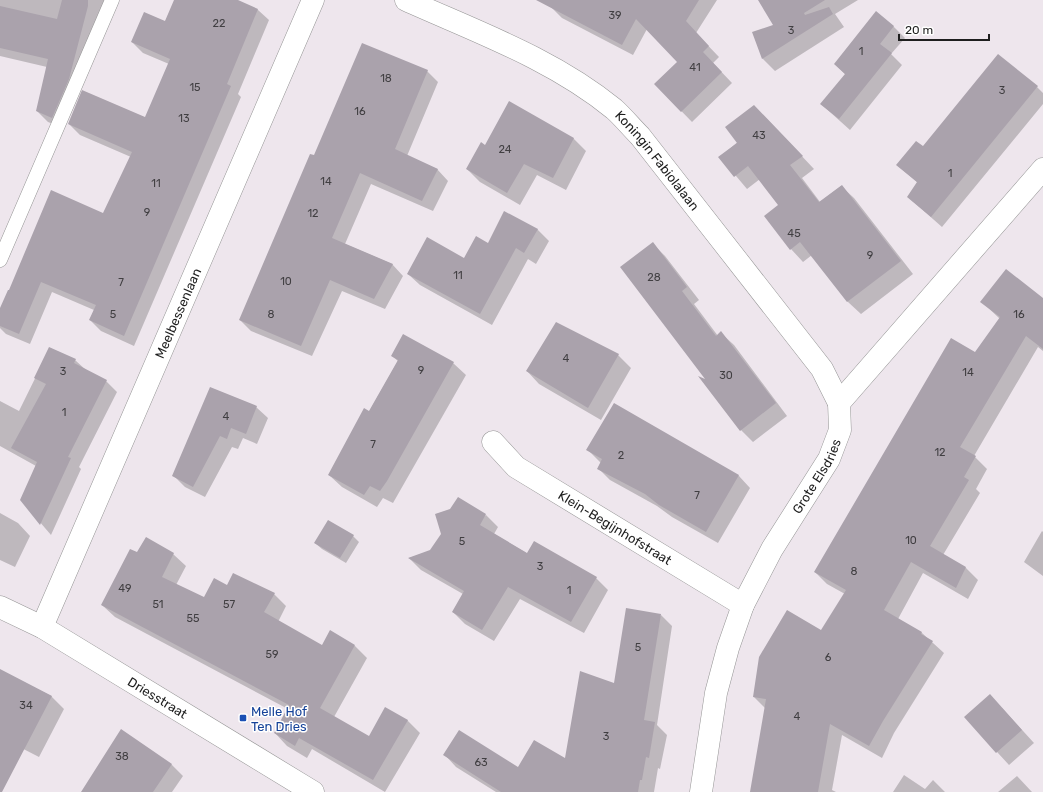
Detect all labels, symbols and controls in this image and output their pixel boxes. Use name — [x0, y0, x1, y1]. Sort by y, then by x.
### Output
house number: 39 — [608, 9, 622, 22]
scale bar — [899, 16, 989, 42]
house number: 22 — [213, 17, 225, 30]
text: 20 m — [905, 23, 933, 37]
house number: 3 — [788, 24, 795, 37]
house number: 1 — [859, 45, 863, 58]
house number: 41 — [689, 61, 701, 74]
house number: 18 — [380, 72, 392, 85]
house number: 15 — [189, 81, 201, 94]
house number: 3 — [999, 84, 1006, 97]
house number: 16 — [354, 105, 366, 118]
street label: Koningin Fabiolalaan — [612, 108, 702, 214]
house number: 13 — [178, 112, 190, 125]
house number: 43 — [752, 129, 766, 142]
house number: 24 — [498, 143, 512, 156]
house number: 1 — [948, 167, 952, 180]
house number: 14 — [320, 175, 332, 188]
house number: 11 — [151, 177, 161, 190]
house number: 9 — [144, 206, 150, 219]
house number: 12 — [307, 207, 319, 220]
house number: 45 — [787, 227, 801, 240]
house number: 9 — [867, 249, 873, 262]
street label: Meelbessenlaan — [152, 266, 204, 361]
house number: 11 — [453, 269, 463, 282]
house number: 28 — [647, 271, 661, 284]
house number: 10 — [280, 275, 292, 288]
house number: 7 — [118, 276, 124, 289]
house number: 5 — [110, 308, 117, 321]
house number: 8 — [268, 308, 275, 321]
house number: 16 — [1013, 308, 1025, 321]
house number: 4 — [563, 352, 570, 365]
house number: 9 — [418, 364, 424, 377]
house number: 3 — [60, 365, 67, 378]
house number: 14 — [962, 366, 974, 379]
house number: 30 — [719, 369, 733, 382]
house number: 1 — [62, 406, 66, 419]
house number: 4 — [223, 410, 230, 423]
street label: Grote Elsdries — [789, 436, 844, 516]
house number: 7 — [370, 438, 376, 451]
house number: 12 — [934, 446, 946, 459]
house number: 2 — [618, 449, 624, 462]
street label: Klein-Begijnhofstraat — [555, 488, 674, 568]
house number: 7 — [694, 489, 700, 502]
house number: 10 — [905, 534, 917, 547]
house number: 5 — [459, 535, 466, 548]
house number: 3 — [537, 560, 544, 573]
house number: 8 — [851, 565, 858, 578]
house number: 49 — [118, 582, 132, 595]
house number: 1 — [567, 584, 571, 597]
house number: 51 — [152, 598, 164, 611]
house number: 57 — [223, 598, 235, 611]
house number: 55 — [186, 612, 200, 625]
house number: 5 — [635, 641, 642, 654]
house number: 59 — [265, 648, 279, 661]
house number: 6 — [825, 651, 832, 664]
street label: Driesstraat — [125, 674, 190, 722]
house number: 34 — [19, 699, 33, 712]
place label: Melle Hof Ten Dries — [251, 704, 307, 734]
house number: 4 — [794, 710, 801, 723]
marker: Melle Hof Ten Dries — [238, 713, 248, 723]
house number: 3 — [603, 730, 610, 743]
house number: 38 — [115, 750, 129, 763]
house number: 63 — [474, 756, 488, 769]

